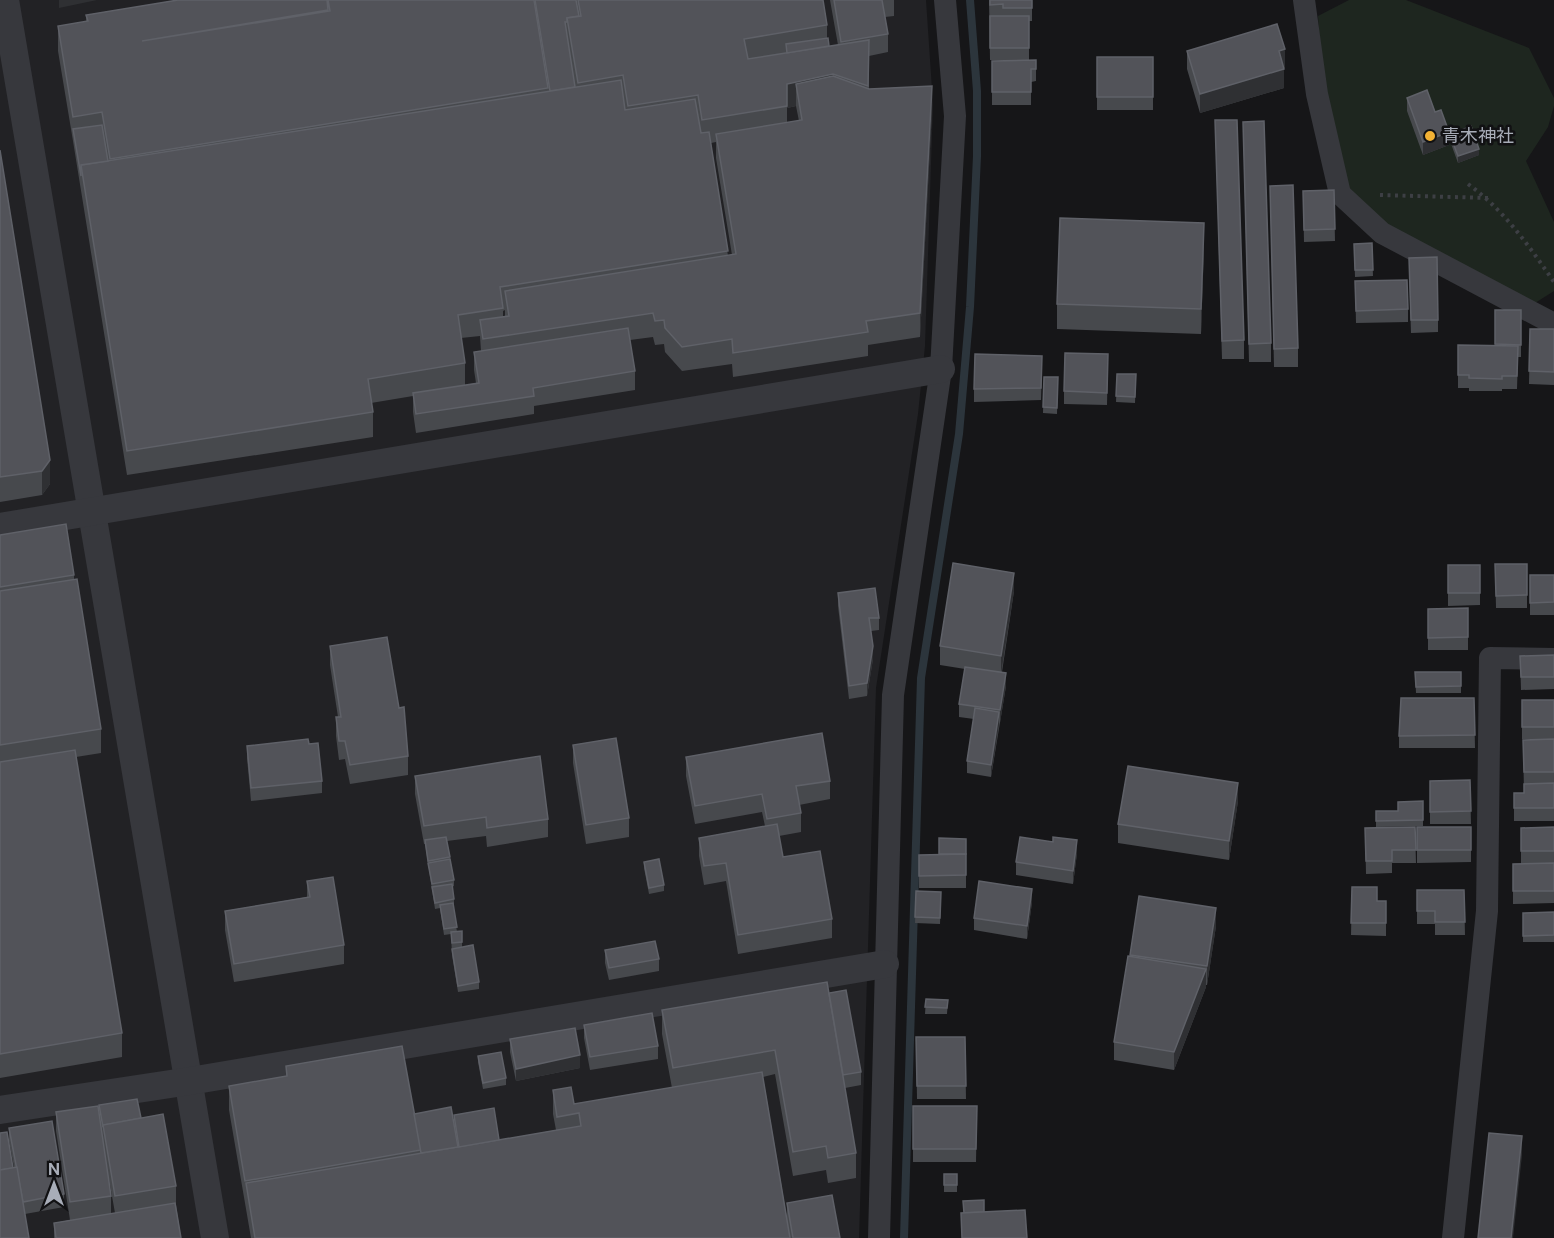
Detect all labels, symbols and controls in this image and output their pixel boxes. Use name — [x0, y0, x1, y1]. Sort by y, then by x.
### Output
place label: 青木神社 — [1442, 125, 1514, 146]
marker: 青木神社 — [1423, 129, 1437, 143]
north arrow — [24, 1154, 84, 1214]
text: N — [48, 1160, 60, 1179]

